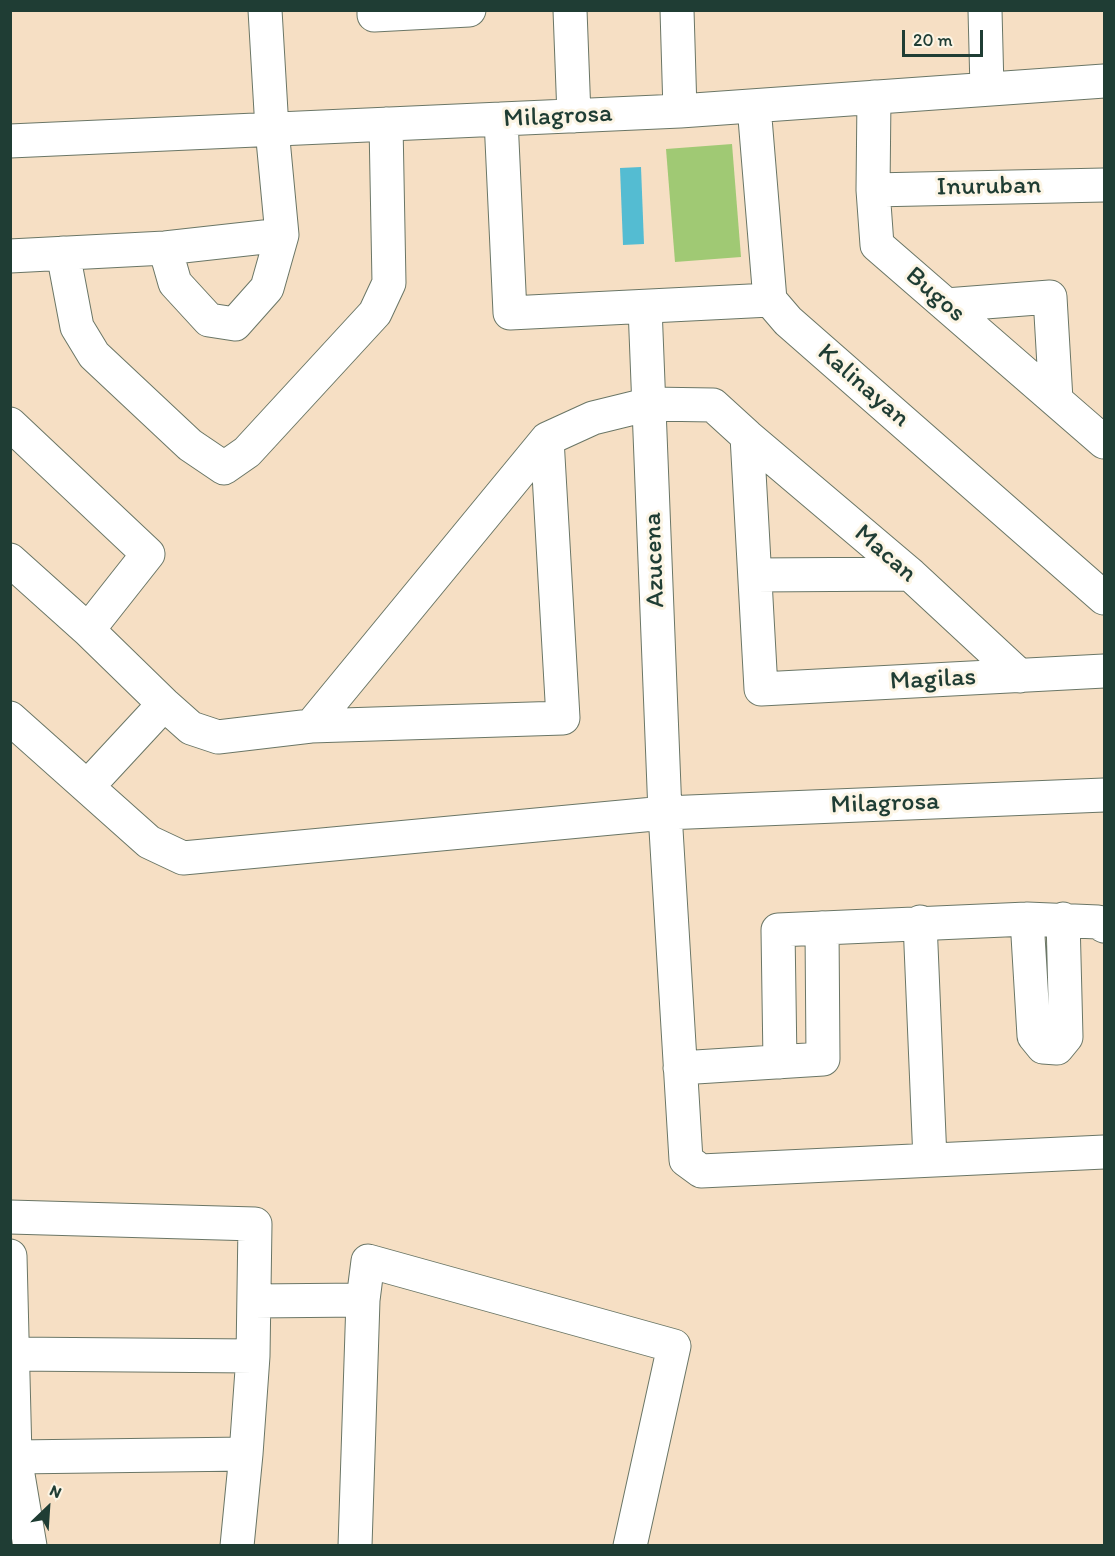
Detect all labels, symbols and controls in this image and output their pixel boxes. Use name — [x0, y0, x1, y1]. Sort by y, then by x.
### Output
scale bar — [905, 18, 986, 56]
text: 20 m — [913, 29, 953, 51]
street label: Milagrosa — [503, 99, 613, 135]
street label: Inuruban — [936, 170, 1042, 204]
street label: Bugos — [899, 260, 971, 330]
street label: Kalinayan — [810, 337, 916, 435]
street label: Azucena — [638, 512, 672, 608]
street label: Macan — [847, 518, 923, 590]
street label: Magilas — [889, 662, 977, 698]
street label: Milagrosa — [830, 787, 940, 821]
north arrow — [18, 1478, 78, 1538]
text: N — [47, 1480, 65, 1502]

